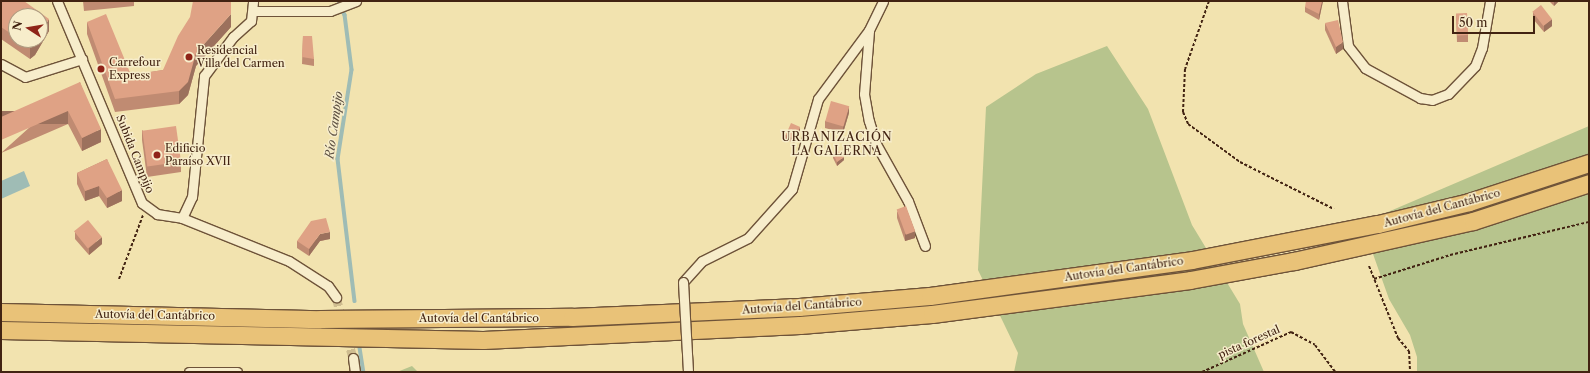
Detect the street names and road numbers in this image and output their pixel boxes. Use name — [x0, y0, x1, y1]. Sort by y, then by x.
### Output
street label: Subida Campijo — [113, 113, 157, 195]
street label: Autovía del Cantábrico — [1382, 186, 1502, 230]
street label: Autovía del Cantábrico — [1064, 254, 1184, 284]
street label: Autovía del Cantábrico — [742, 295, 862, 317]
street label: Autovía del Cantábrico — [95, 307, 215, 323]
street label: Autovía del Cantábrico — [419, 311, 539, 325]
street label: pista forestal — [1216, 322, 1282, 362]

